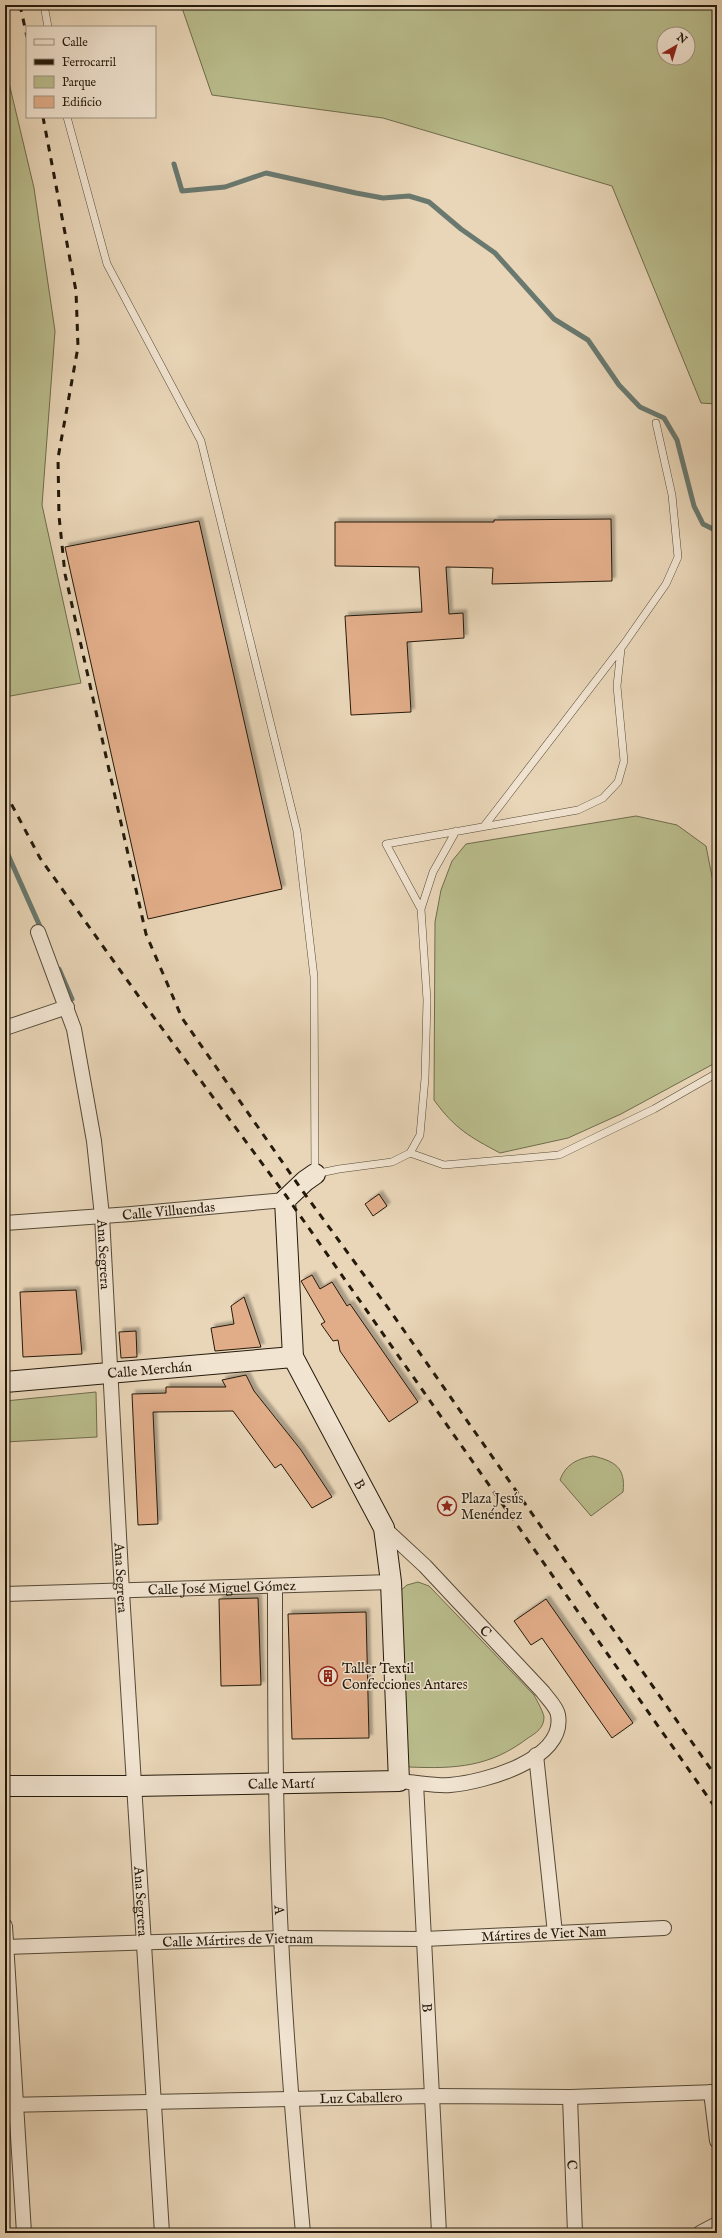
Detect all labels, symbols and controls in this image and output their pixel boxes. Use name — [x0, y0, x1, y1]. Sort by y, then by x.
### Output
legend — [26, 26, 156, 118]
north arrow — [656, 26, 696, 66]
text: N — [673, 30, 690, 48]
text: Calle — [62, 35, 88, 50]
text: Ferrocarril — [62, 55, 117, 70]
text: Parque — [62, 75, 97, 91]
text: Edificio — [62, 95, 102, 110]
street label: Calle Villuendas — [121, 1198, 216, 1225]
street label: Ana Segrera — [92, 1218, 114, 1291]
street label: Calle Merchán — [107, 1358, 193, 1383]
street label: B — [349, 1476, 369, 1493]
place label: Plaza Jesús Menéndez — [461, 1490, 524, 1524]
place icon: Plaza Jesús Menéndez — [436, 1495, 458, 1517]
street label: Ana Segrera — [109, 1541, 131, 1614]
street label: Calle José Miguel Gómez — [148, 1577, 297, 1600]
street label: C — [475, 1622, 495, 1642]
place label: Taller Textil Confecciones Antares — [342, 1660, 468, 1694]
building icon: Taller Textil Confecciones Antares — [317, 1665, 339, 1687]
street label: Calle Martí — [248, 1775, 315, 1794]
street label: Ana Segrera — [129, 1865, 152, 1938]
street label: A — [269, 1904, 288, 1916]
street label: Mártires de Viet Nam — [481, 1923, 607, 1946]
street label: Calle Mártires de Vietnam — [162, 1930, 314, 1952]
street label: B — [417, 2003, 436, 2013]
street label: Luz Caballero — [319, 2089, 403, 2108]
street label: C — [562, 2160, 581, 2170]

